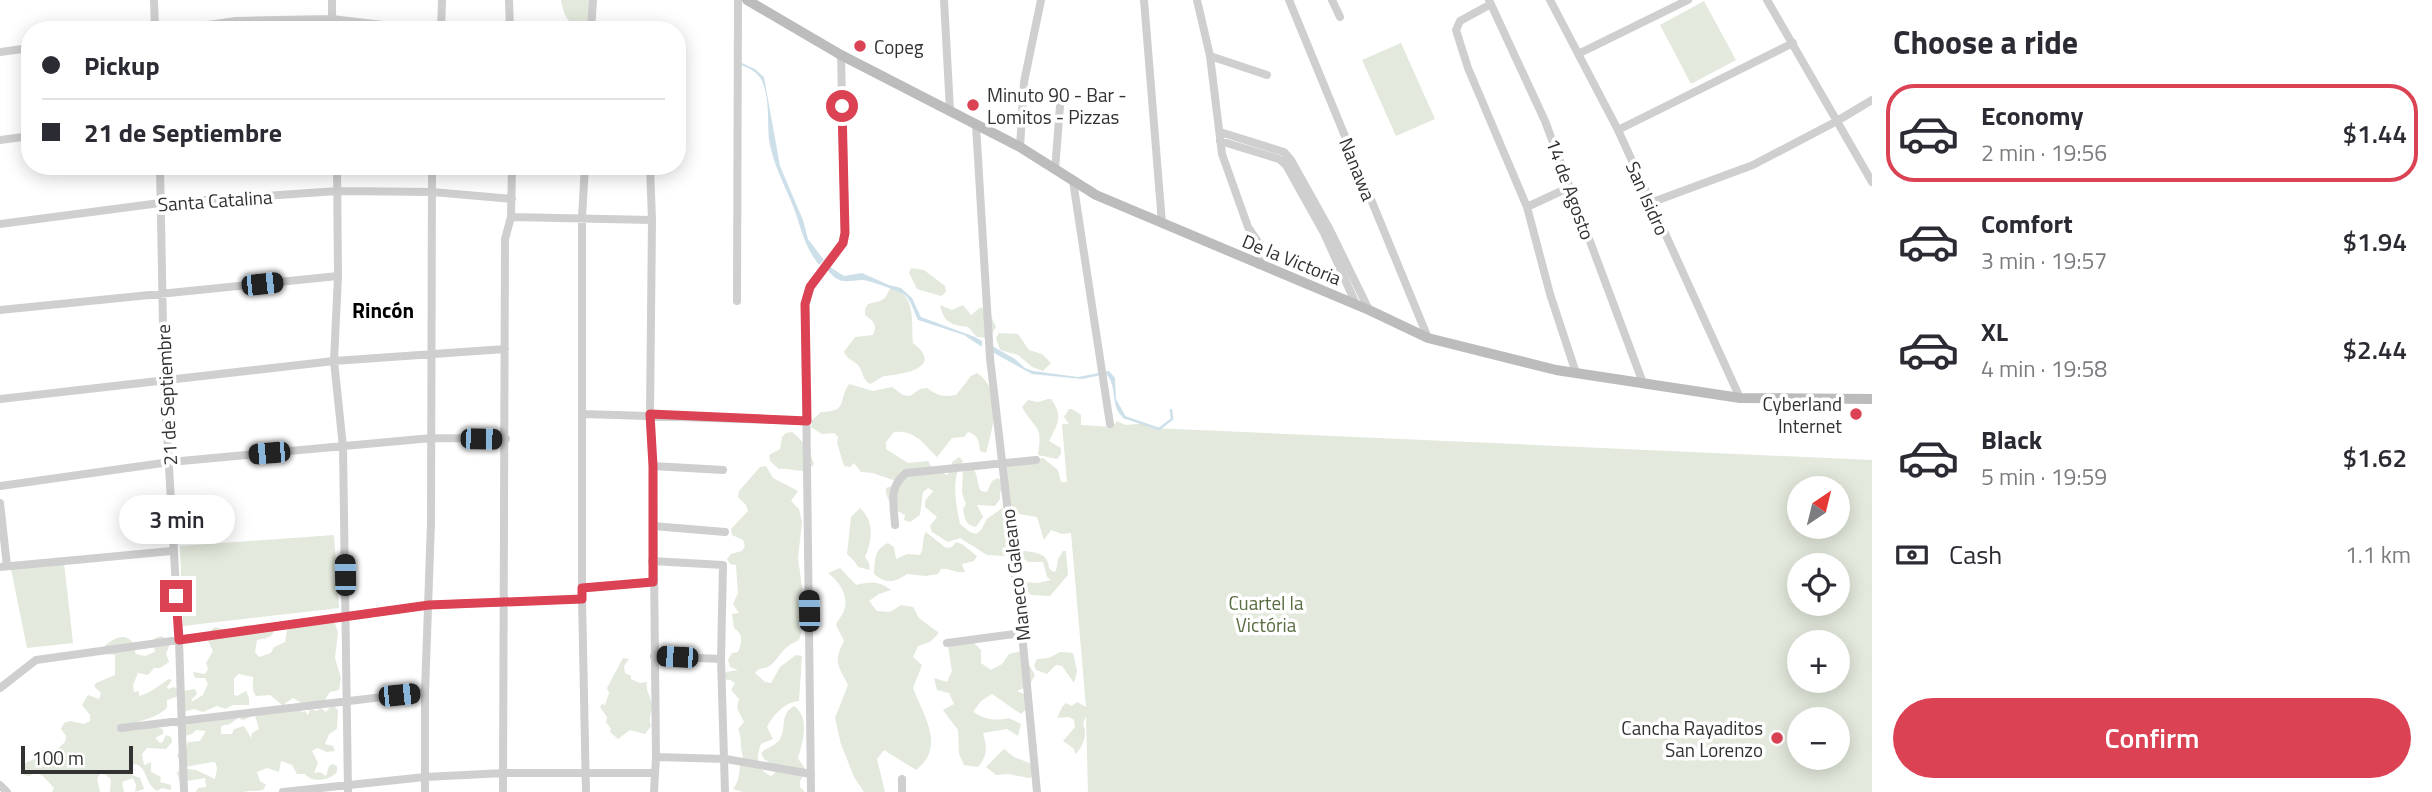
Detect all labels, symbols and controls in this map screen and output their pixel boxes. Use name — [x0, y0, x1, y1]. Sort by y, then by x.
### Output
text: Choose a ride — [1893, 18, 2078, 66]
place label: Copeg — [874, 32, 924, 61]
marker: Copeg — [852, 38, 868, 54]
text: Pickup — [84, 46, 160, 85]
place label: Minuto 90 - Bar - Lomitos - Pizzas — [987, 80, 1127, 131]
route start — [826, 90, 858, 122]
text: Economy — [1981, 96, 2083, 135]
marker: Minuto 90 - Bar - Lomitos - Pizzas — [965, 97, 981, 113]
icon: car — [1897, 102, 1960, 165]
text: 21 de Septiembre — [84, 113, 282, 152]
text: $1.44 — [2343, 114, 2407, 153]
street label: Nanawa — [1332, 133, 1384, 205]
street label: 14 de Agosto — [1539, 134, 1603, 244]
text: 2 min · 19:56 — [1981, 135, 2107, 170]
street label: San Isidro — [1619, 156, 1677, 240]
street label: Santa Catalina — [157, 182, 274, 218]
text: Comfort — [1981, 204, 2073, 243]
icon: car — [1897, 210, 1960, 273]
text: $1.94 — [2343, 222, 2407, 261]
street label: De la Victoria — [1238, 226, 1346, 292]
text: 3 min · 19:57 — [1981, 243, 2107, 278]
car — [241, 271, 284, 297]
district label: Rincón — [352, 294, 414, 326]
text: XL — [1981, 312, 2008, 351]
icon: car — [1897, 318, 1960, 381]
street label: 21 de Septiembre — [148, 324, 184, 466]
text: $2.44 — [2343, 330, 2407, 369]
text: 4 min · 19:58 — [1981, 351, 2107, 386]
place label: Cyberland Internet — [1762, 389, 1842, 440]
marker: Cyberland Internet — [1848, 406, 1864, 422]
text: Black — [1981, 420, 2042, 459]
icon: car — [1897, 426, 1960, 489]
car — [460, 428, 503, 450]
text: $1.62 — [2343, 438, 2407, 477]
car — [248, 441, 291, 465]
text: 5 min · 19:59 — [1981, 459, 2107, 494]
north arrow — [1787, 476, 1850, 539]
map controls — [1787, 476, 1850, 770]
callout: 3 min — [118, 494, 234, 544]
text: 3 min — [149, 502, 205, 537]
street label: Maneco Galeano — [993, 507, 1037, 643]
text: Cash — [1949, 535, 2002, 574]
icon: cash — [1893, 536, 1931, 574]
text: 1.1 km — [2345, 537, 2411, 572]
button: locate — [1787, 553, 1850, 616]
car — [335, 554, 356, 596]
route end — [160, 580, 192, 612]
park label: Cuartel la Victória — [1228, 588, 1304, 639]
car — [799, 590, 820, 632]
button: + — [1787, 630, 1850, 693]
car — [656, 645, 699, 669]
car — [378, 682, 421, 708]
button: Confirm — [1893, 698, 2411, 778]
button: − — [1787, 707, 1850, 770]
place label: Cancha Rayaditos San Lorenzo — [1621, 713, 1763, 764]
marker: Cancha Rayaditos San Lorenzo — [1769, 730, 1785, 746]
scale bar — [21, 743, 133, 775]
text: 100 m — [32, 743, 84, 772]

